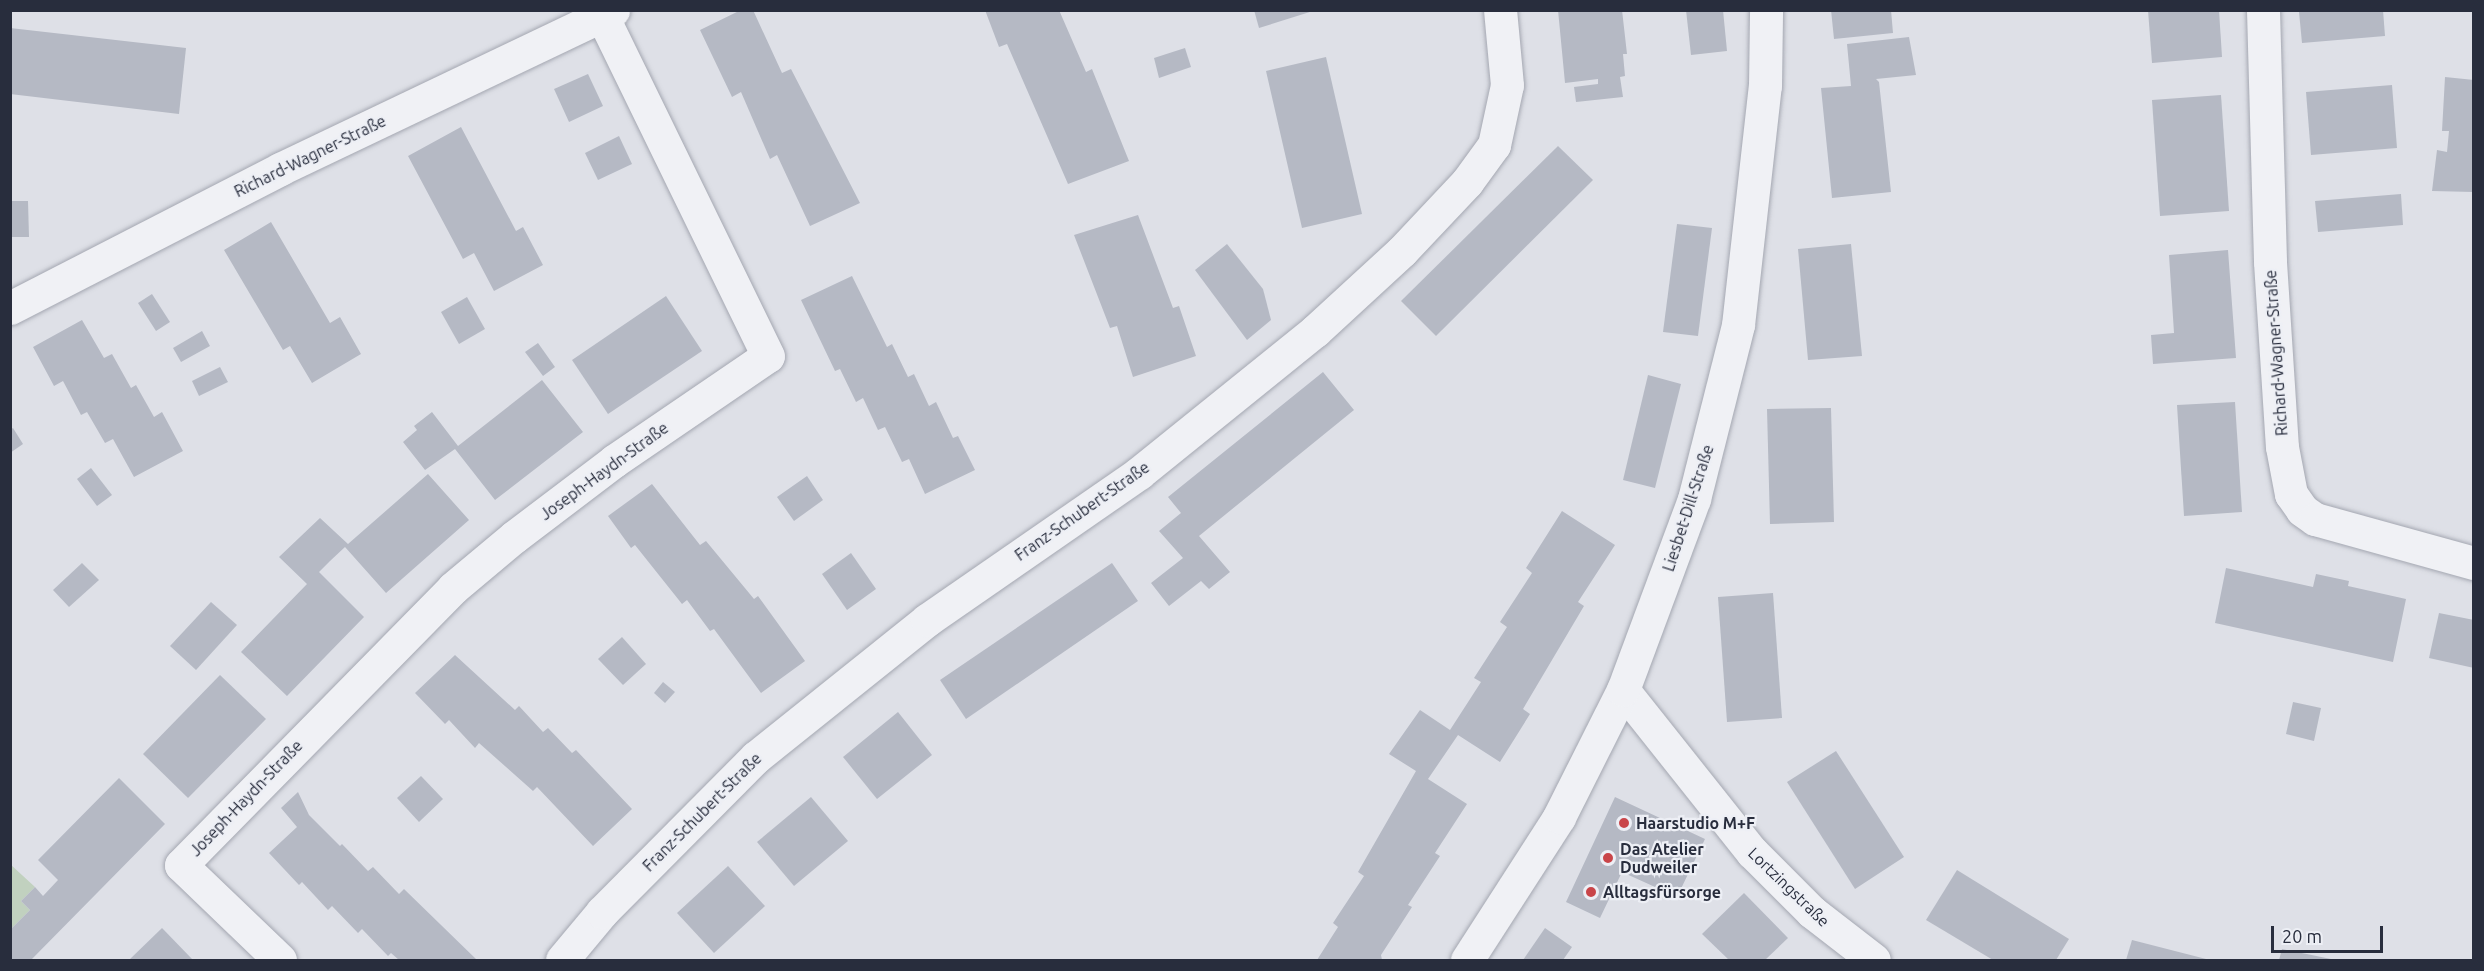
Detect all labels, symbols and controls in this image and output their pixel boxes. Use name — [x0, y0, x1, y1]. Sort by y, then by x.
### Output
street label: Richard-Wagner-Straße — [231, 111, 389, 201]
street label: Richard-Wagner-Straße — [2261, 269, 2291, 437]
street label: Joseph-Haydn-Straße — [536, 418, 672, 524]
street label: Liesbet-Dill-Straße — [1658, 442, 1718, 574]
street label: Franz-Schubert-Straße — [1011, 457, 1153, 565]
street label: Joseph-Haydn-Straße — [186, 736, 306, 860]
street label: Franz-Schubert-Straße — [639, 749, 765, 875]
place label: Haarstudio M+F — [1636, 813, 1755, 833]
marker: Haarstudio M+F — [1617, 816, 1631, 830]
place label: Das Atelier Dudweiler — [1620, 839, 1704, 877]
street label: Lortzingstraße — [1744, 843, 1834, 931]
marker: Das Atelier Dudweiler — [1601, 851, 1615, 865]
place label: Alltagsfürsorge — [1603, 882, 1721, 902]
marker: Alltagsfürsorge — [1584, 885, 1598, 899]
scale bar — [2274, 914, 2386, 952]
text: 20 m — [2282, 926, 2322, 946]

